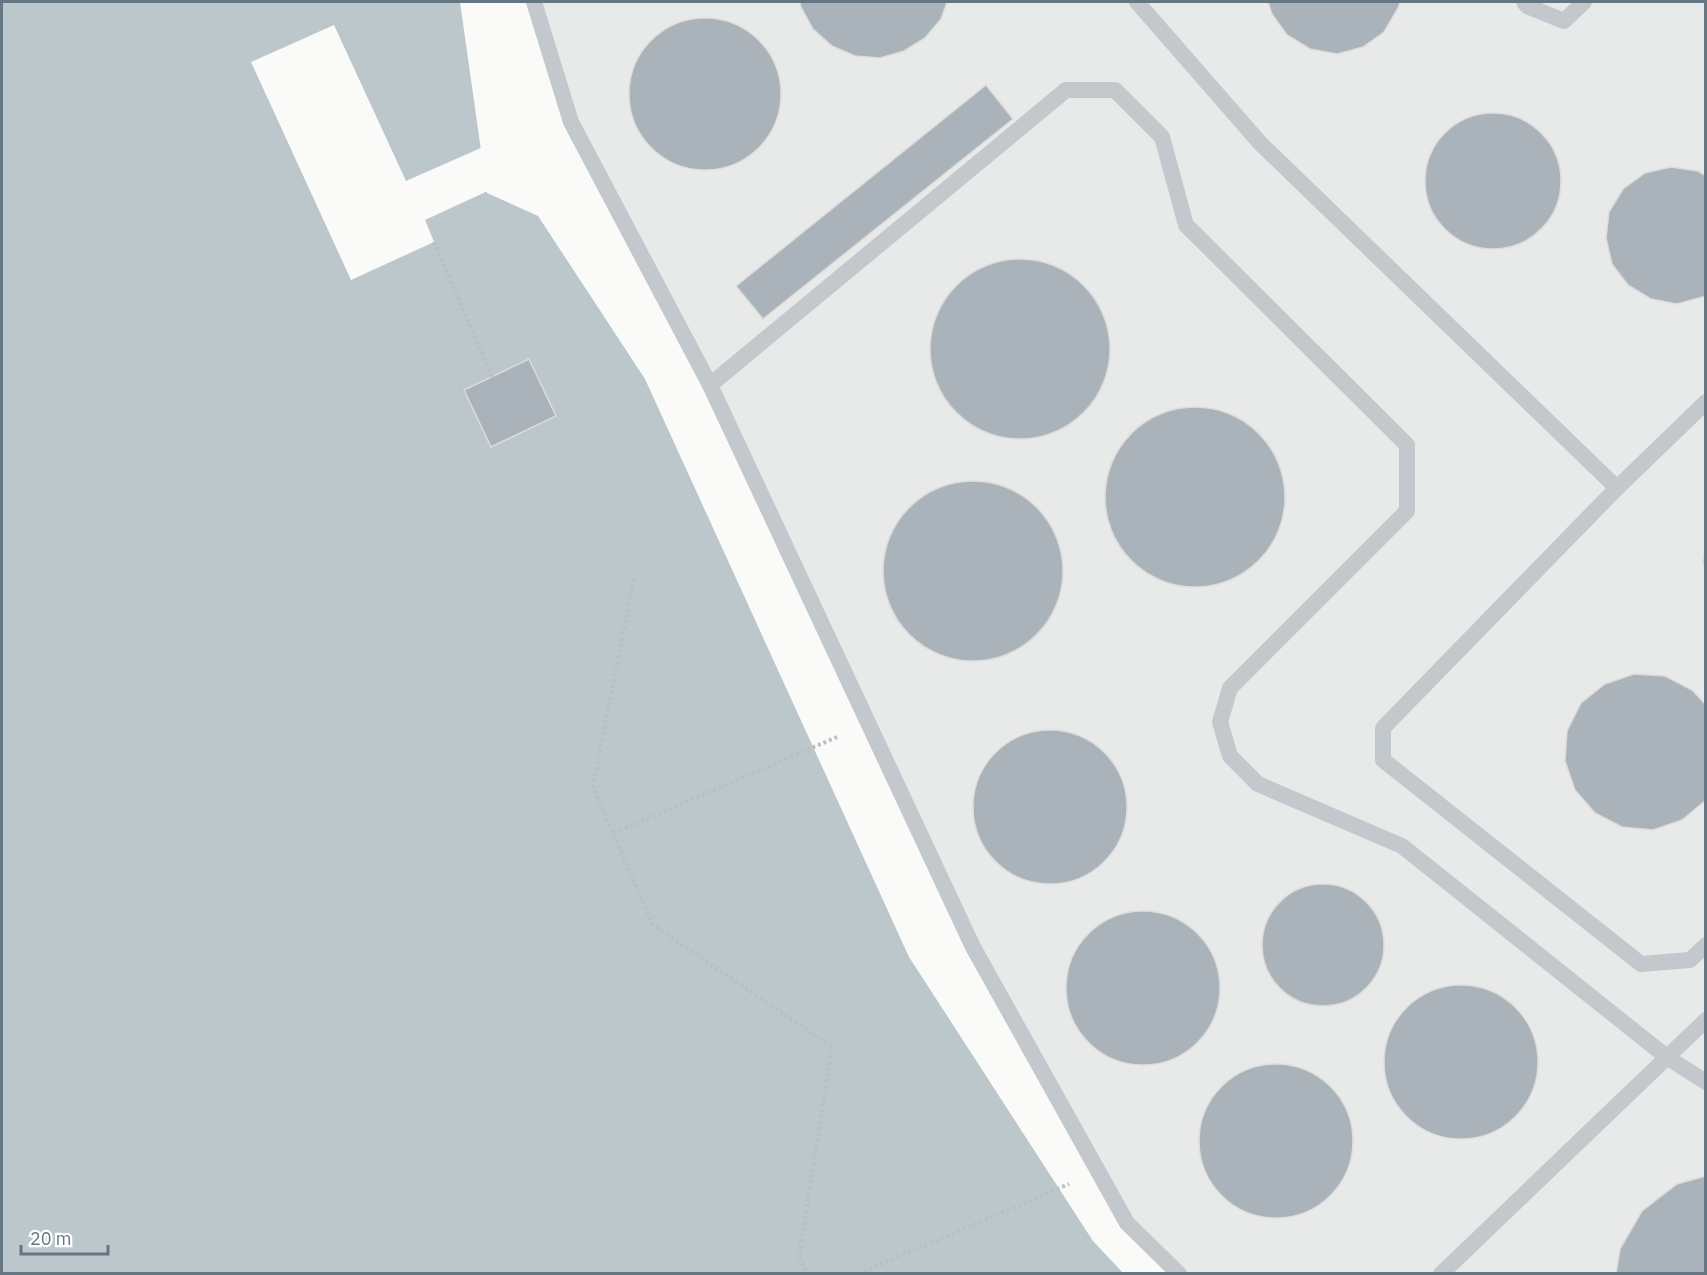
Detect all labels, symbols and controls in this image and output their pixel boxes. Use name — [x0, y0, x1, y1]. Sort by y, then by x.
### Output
scale bar — [21, 1218, 108, 1256]
text: 20 m — [30, 1227, 72, 1250]

